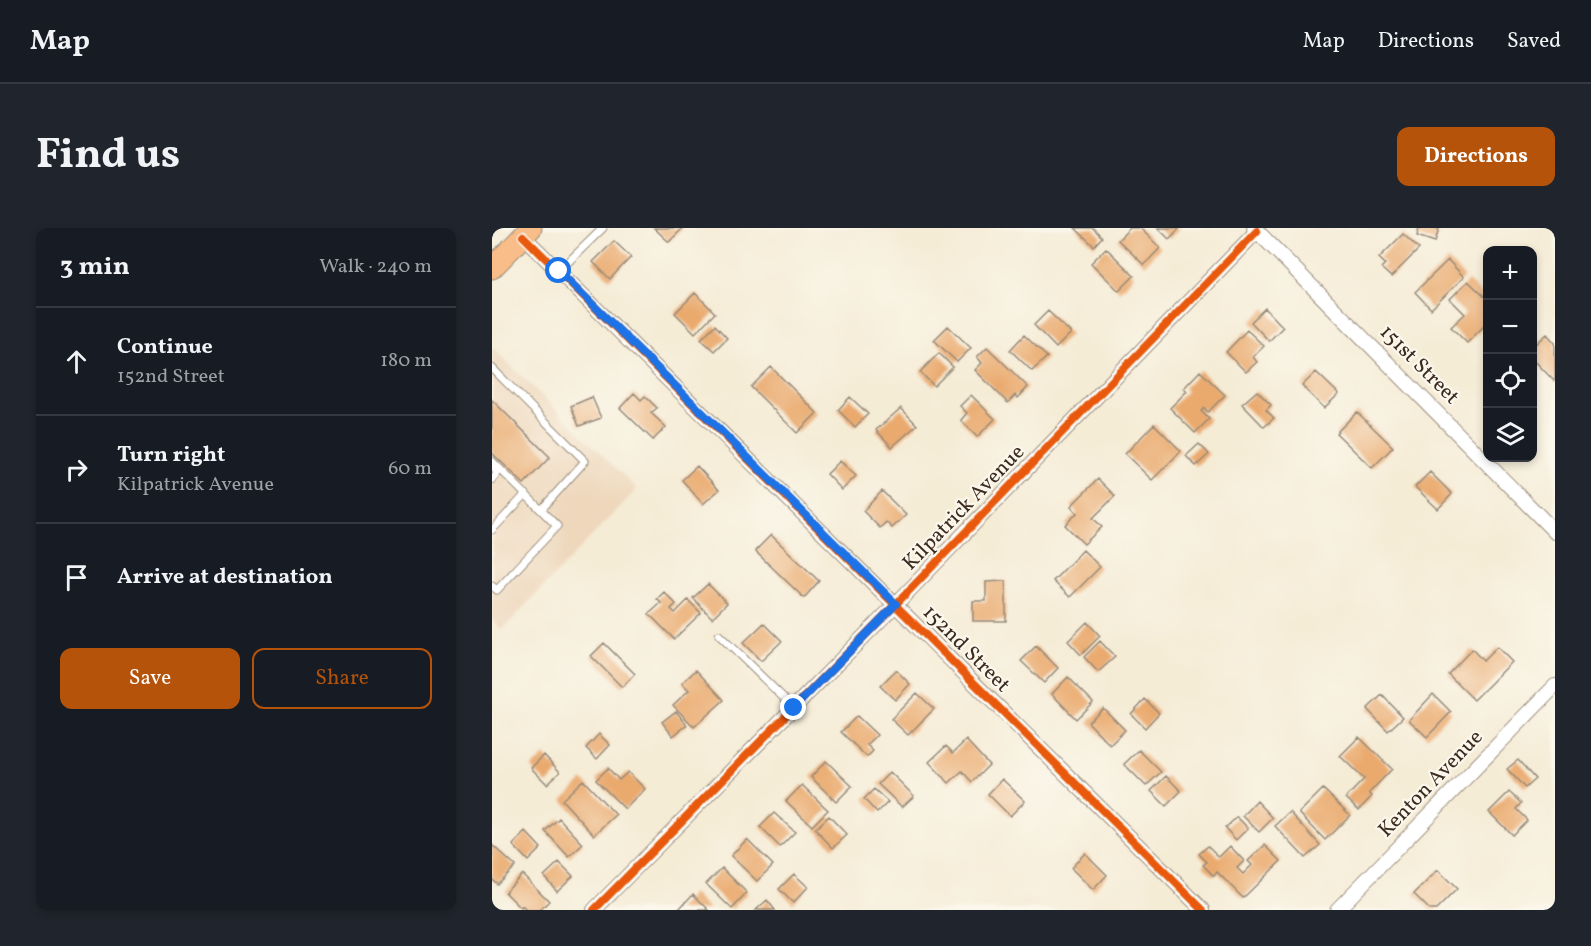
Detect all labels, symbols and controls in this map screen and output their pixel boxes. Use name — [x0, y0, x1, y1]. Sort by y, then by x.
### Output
text: Map — [30, 22, 90, 61]
text: Map — [1303, 27, 1345, 56]
text: Directions — [1378, 27, 1474, 56]
text: Saved — [1507, 27, 1561, 56]
text: Find us — [36, 127, 180, 186]
button: Directions — [1397, 127, 1555, 186]
map controls — [1483, 246, 1537, 462]
button: + — [1483, 246, 1537, 300]
text: 3 min — [60, 249, 130, 285]
text: Walk · 240 m — [319, 253, 432, 281]
route start — [545, 257, 571, 283]
button: − — [1483, 300, 1537, 354]
street label: 151st Street — [1373, 319, 1465, 411]
text: Continue — [117, 332, 213, 363]
icon: ahead — [60, 345, 93, 378]
text: 180 m — [380, 347, 432, 375]
button: locate — [1483, 354, 1537, 408]
text: 152nd Street — [117, 363, 225, 391]
button: layers — [1483, 408, 1537, 462]
street label: Kilpatrick Avenue — [896, 439, 1032, 577]
text: Turn right — [117, 440, 225, 471]
icon: right — [60, 453, 93, 486]
text: 60 m — [388, 455, 432, 483]
text: Kilpatrick Avenue — [117, 471, 274, 499]
icon: arrive — [60, 561, 93, 594]
text: Arrive at destination — [117, 562, 333, 593]
street label: 152nd Street — [916, 599, 1016, 699]
button: Save — [60, 648, 240, 709]
button: Share — [252, 648, 432, 709]
route end — [780, 694, 806, 720]
street label: Kenton Avenue — [1372, 724, 1490, 844]

